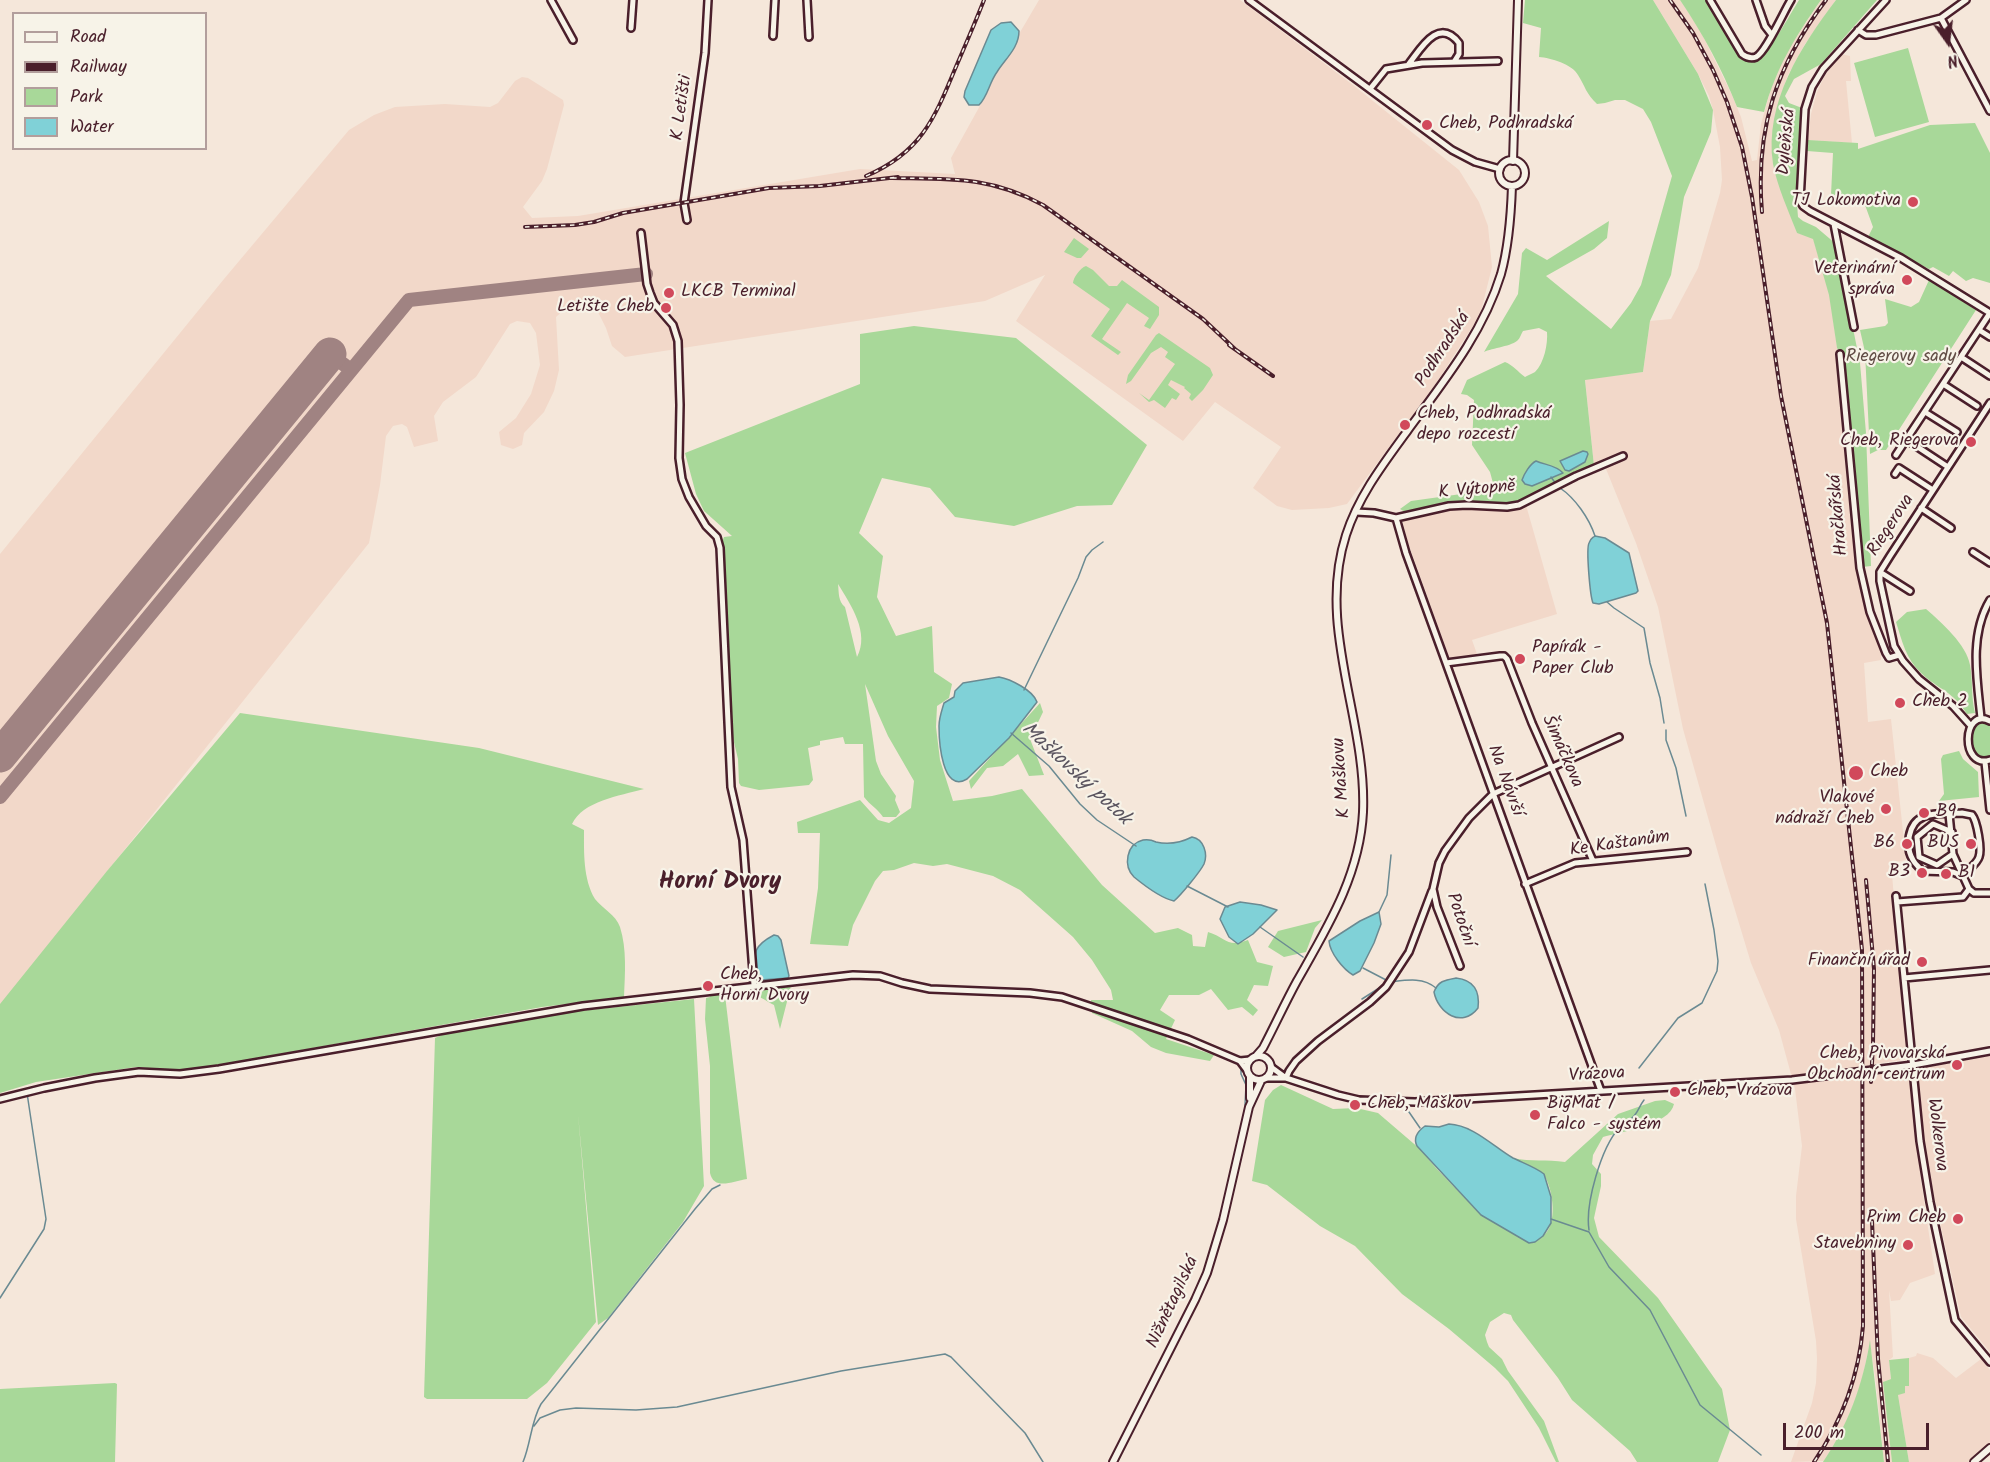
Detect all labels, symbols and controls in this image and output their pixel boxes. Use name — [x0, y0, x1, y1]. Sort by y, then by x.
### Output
legend — [12, 12, 207, 150]
north arrow — [1918, 12, 1978, 72]
text: Road — [70, 23, 106, 52]
text: N — [1945, 47, 1960, 73]
text: Railway — [70, 53, 127, 82]
street label: K Letišti — [668, 74, 698, 142]
text: Park — [70, 83, 103, 112]
street label: Dyleňská — [1774, 108, 1802, 176]
text: Water — [70, 113, 114, 142]
place label: Cheb, Podhradská — [1439, 114, 1573, 136]
marker: Cheb, Podhradská — [1420, 118, 1434, 132]
place label: TJ Lokomotiva — [1791, 191, 1901, 213]
marker: TJ Lokomotiva — [1906, 195, 1920, 209]
place label: Veterinární správa — [1814, 259, 1895, 302]
marker: Veterinární správa — [1900, 273, 1914, 287]
place label: LKCB Terminal — [681, 282, 796, 304]
marker: LKCB Terminal — [662, 286, 676, 300]
place label: Letište Cheb — [557, 297, 654, 319]
marker: Letište Cheb — [659, 301, 673, 315]
street label: Podhradská — [1412, 309, 1476, 391]
park label: Riegerovy sady — [1846, 347, 1956, 369]
place label: Cheb, Podhradská depo rozcestí — [1417, 404, 1551, 446]
marker: Cheb, Podhradská depo rozcestí — [1398, 418, 1412, 432]
place label: Cheb, Riegerova — [1840, 431, 1959, 453]
marker: Cheb, Riegerova — [1964, 435, 1978, 449]
street label: Hračkářská — [1826, 473, 1854, 557]
street label: K Výtopně — [1438, 477, 1516, 505]
street label: Riegerova — [1864, 491, 1920, 561]
place label: Papírák - Paper Club — [1532, 638, 1613, 680]
marker: Papírák - Paper Club — [1513, 652, 1527, 666]
place label: Cheb 2 — [1912, 692, 1968, 714]
marker: Cheb 2 — [1893, 696, 1907, 710]
street label: Šimáčkova — [1535, 712, 1587, 792]
water label: Maškovský potok — [1015, 718, 1135, 832]
street label: K Maškovu — [1329, 737, 1357, 819]
street label: Na Návrší — [1481, 743, 1527, 819]
place label: Cheb — [1870, 762, 1908, 784]
marker: Cheb — [1847, 764, 1865, 782]
place label: Vlakové nádraží Cheb — [1775, 788, 1874, 830]
marker: Vlakové nádraží Cheb — [1879, 802, 1893, 816]
place label: B9 — [1936, 802, 1956, 824]
marker: B9 — [1917, 806, 1931, 820]
street label: Ke Kaštanům — [1569, 827, 1671, 863]
place label: B6 — [1874, 833, 1895, 855]
place label: BUS — [1927, 833, 1959, 855]
marker: B6 — [1900, 837, 1914, 851]
marker: BUS — [1964, 837, 1978, 851]
place label: B3 — [1888, 862, 1910, 884]
place label: B1 — [1958, 863, 1975, 885]
marker: B3 — [1915, 866, 1929, 880]
marker: B1 — [1939, 867, 1953, 881]
district label: Horní Dvory — [659, 870, 781, 898]
street label: Potoční — [1440, 890, 1478, 950]
place label: Finanční úřad — [1808, 951, 1910, 973]
marker: Finanční úřad — [1915, 955, 1929, 969]
place label: Cheb, Horní Dvory — [720, 965, 809, 1008]
marker: Cheb, Horní Dvory — [701, 979, 715, 993]
place label: Cheb, Pivovarská Obchodní centrum — [1807, 1044, 1945, 1086]
marker: Cheb, Pivovarská Obchodní centrum — [1950, 1058, 1964, 1072]
street label: Vrázova — [1568, 1064, 1626, 1088]
place label: Cheb, Vrázova — [1687, 1081, 1792, 1103]
marker: Cheb, Vrázova — [1668, 1085, 1682, 1099]
place label: Cheb, Maškov — [1367, 1094, 1471, 1116]
place label: BigMat / Falco - systém — [1547, 1094, 1661, 1136]
street label: Wolkerova — [1921, 1097, 1951, 1173]
marker: Cheb, Maškov — [1348, 1098, 1362, 1112]
marker: BigMat / Falco - systém — [1528, 1108, 1542, 1122]
place label: Prim Cheb — [1866, 1208, 1946, 1230]
marker: Prim Cheb — [1951, 1212, 1965, 1226]
place label: Stavebniny — [1814, 1234, 1896, 1256]
marker: Stavebniny — [1901, 1238, 1915, 1252]
street label: Nižnětagilská — [1143, 1254, 1205, 1352]
scale bar — [1786, 1411, 1932, 1449]
text: 200 m — [1794, 1419, 1844, 1448]

